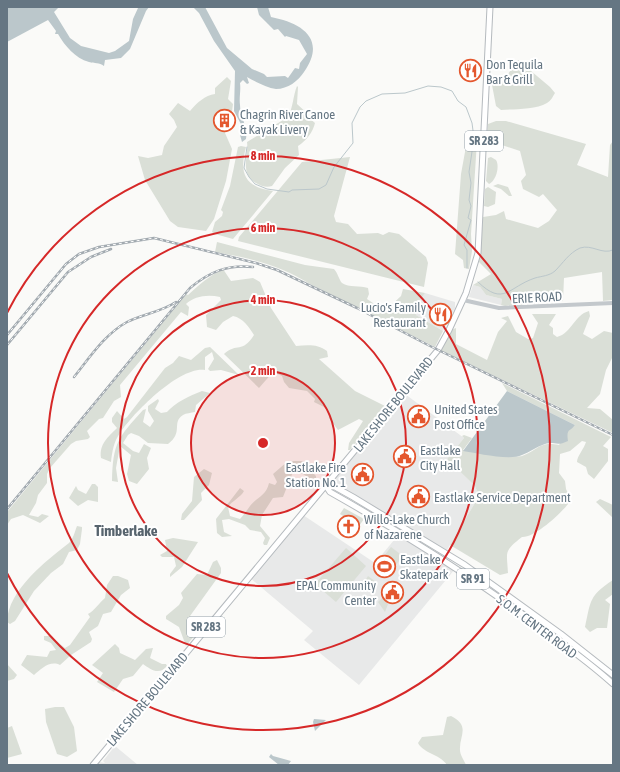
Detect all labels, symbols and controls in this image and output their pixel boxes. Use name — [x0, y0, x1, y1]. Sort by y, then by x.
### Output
place label: Don Tequila Bar & Grill — [486, 57, 543, 87]
restaurant icon: Don Tequila Bar & Grill — [458, 58, 484, 84]
place label: Chagrin River Canoe & Kayak Livery — [240, 107, 335, 137]
building icon: Chagrin River Canoe & Kayak Livery — [212, 108, 238, 134]
road number: SR 283 — [465, 131, 503, 151]
text: 8 min — [251, 149, 275, 163]
text: 6 min — [251, 221, 275, 235]
street label: ERIE ROAD — [512, 289, 563, 306]
text: 4 min — [250, 293, 275, 307]
place label: Lucio's Family Restaurant — [361, 300, 427, 330]
restaurant icon: Lucio's Family Restaurant — [428, 301, 454, 327]
street label: LAKE SHORE BOULEVARD — [350, 354, 436, 455]
text: 2 min — [251, 364, 275, 378]
place label: United States Post Office — [434, 402, 498, 432]
public building icon: United States Post Office — [406, 403, 432, 429]
centre of rings — [256, 436, 270, 450]
place label: Eastlake City Hall — [420, 443, 461, 473]
public building icon: Eastlake City Hall — [391, 444, 417, 470]
place label: Eastlake Fire Station No. 1 — [285, 460, 346, 490]
public building icon: Eastlake Fire Station No. 1 — [349, 461, 375, 487]
public building icon: Eastlake Service Department — [406, 484, 432, 510]
place label: Eastlake Service Department — [434, 490, 571, 505]
place label: Willo-Lake Church of Nazarene — [364, 512, 450, 542]
church icon: Willo-Lake Church of Nazarene — [335, 513, 361, 539]
district label: Timberlake — [95, 522, 158, 539]
place label: Eastlake Skatepark — [400, 552, 449, 582]
sports icon: Eastlake Skatepark — [372, 553, 398, 579]
road number: SR 91 — [457, 569, 489, 589]
place label: EPAL Community Center — [296, 578, 377, 608]
public building icon: EPAL Community Center — [379, 579, 405, 605]
street label: S.O.M. CENTER ROAD — [494, 591, 580, 661]
road number: SR 283 — [187, 617, 225, 637]
street label: LAKE SHORE BOULEVARD — [104, 649, 191, 749]

